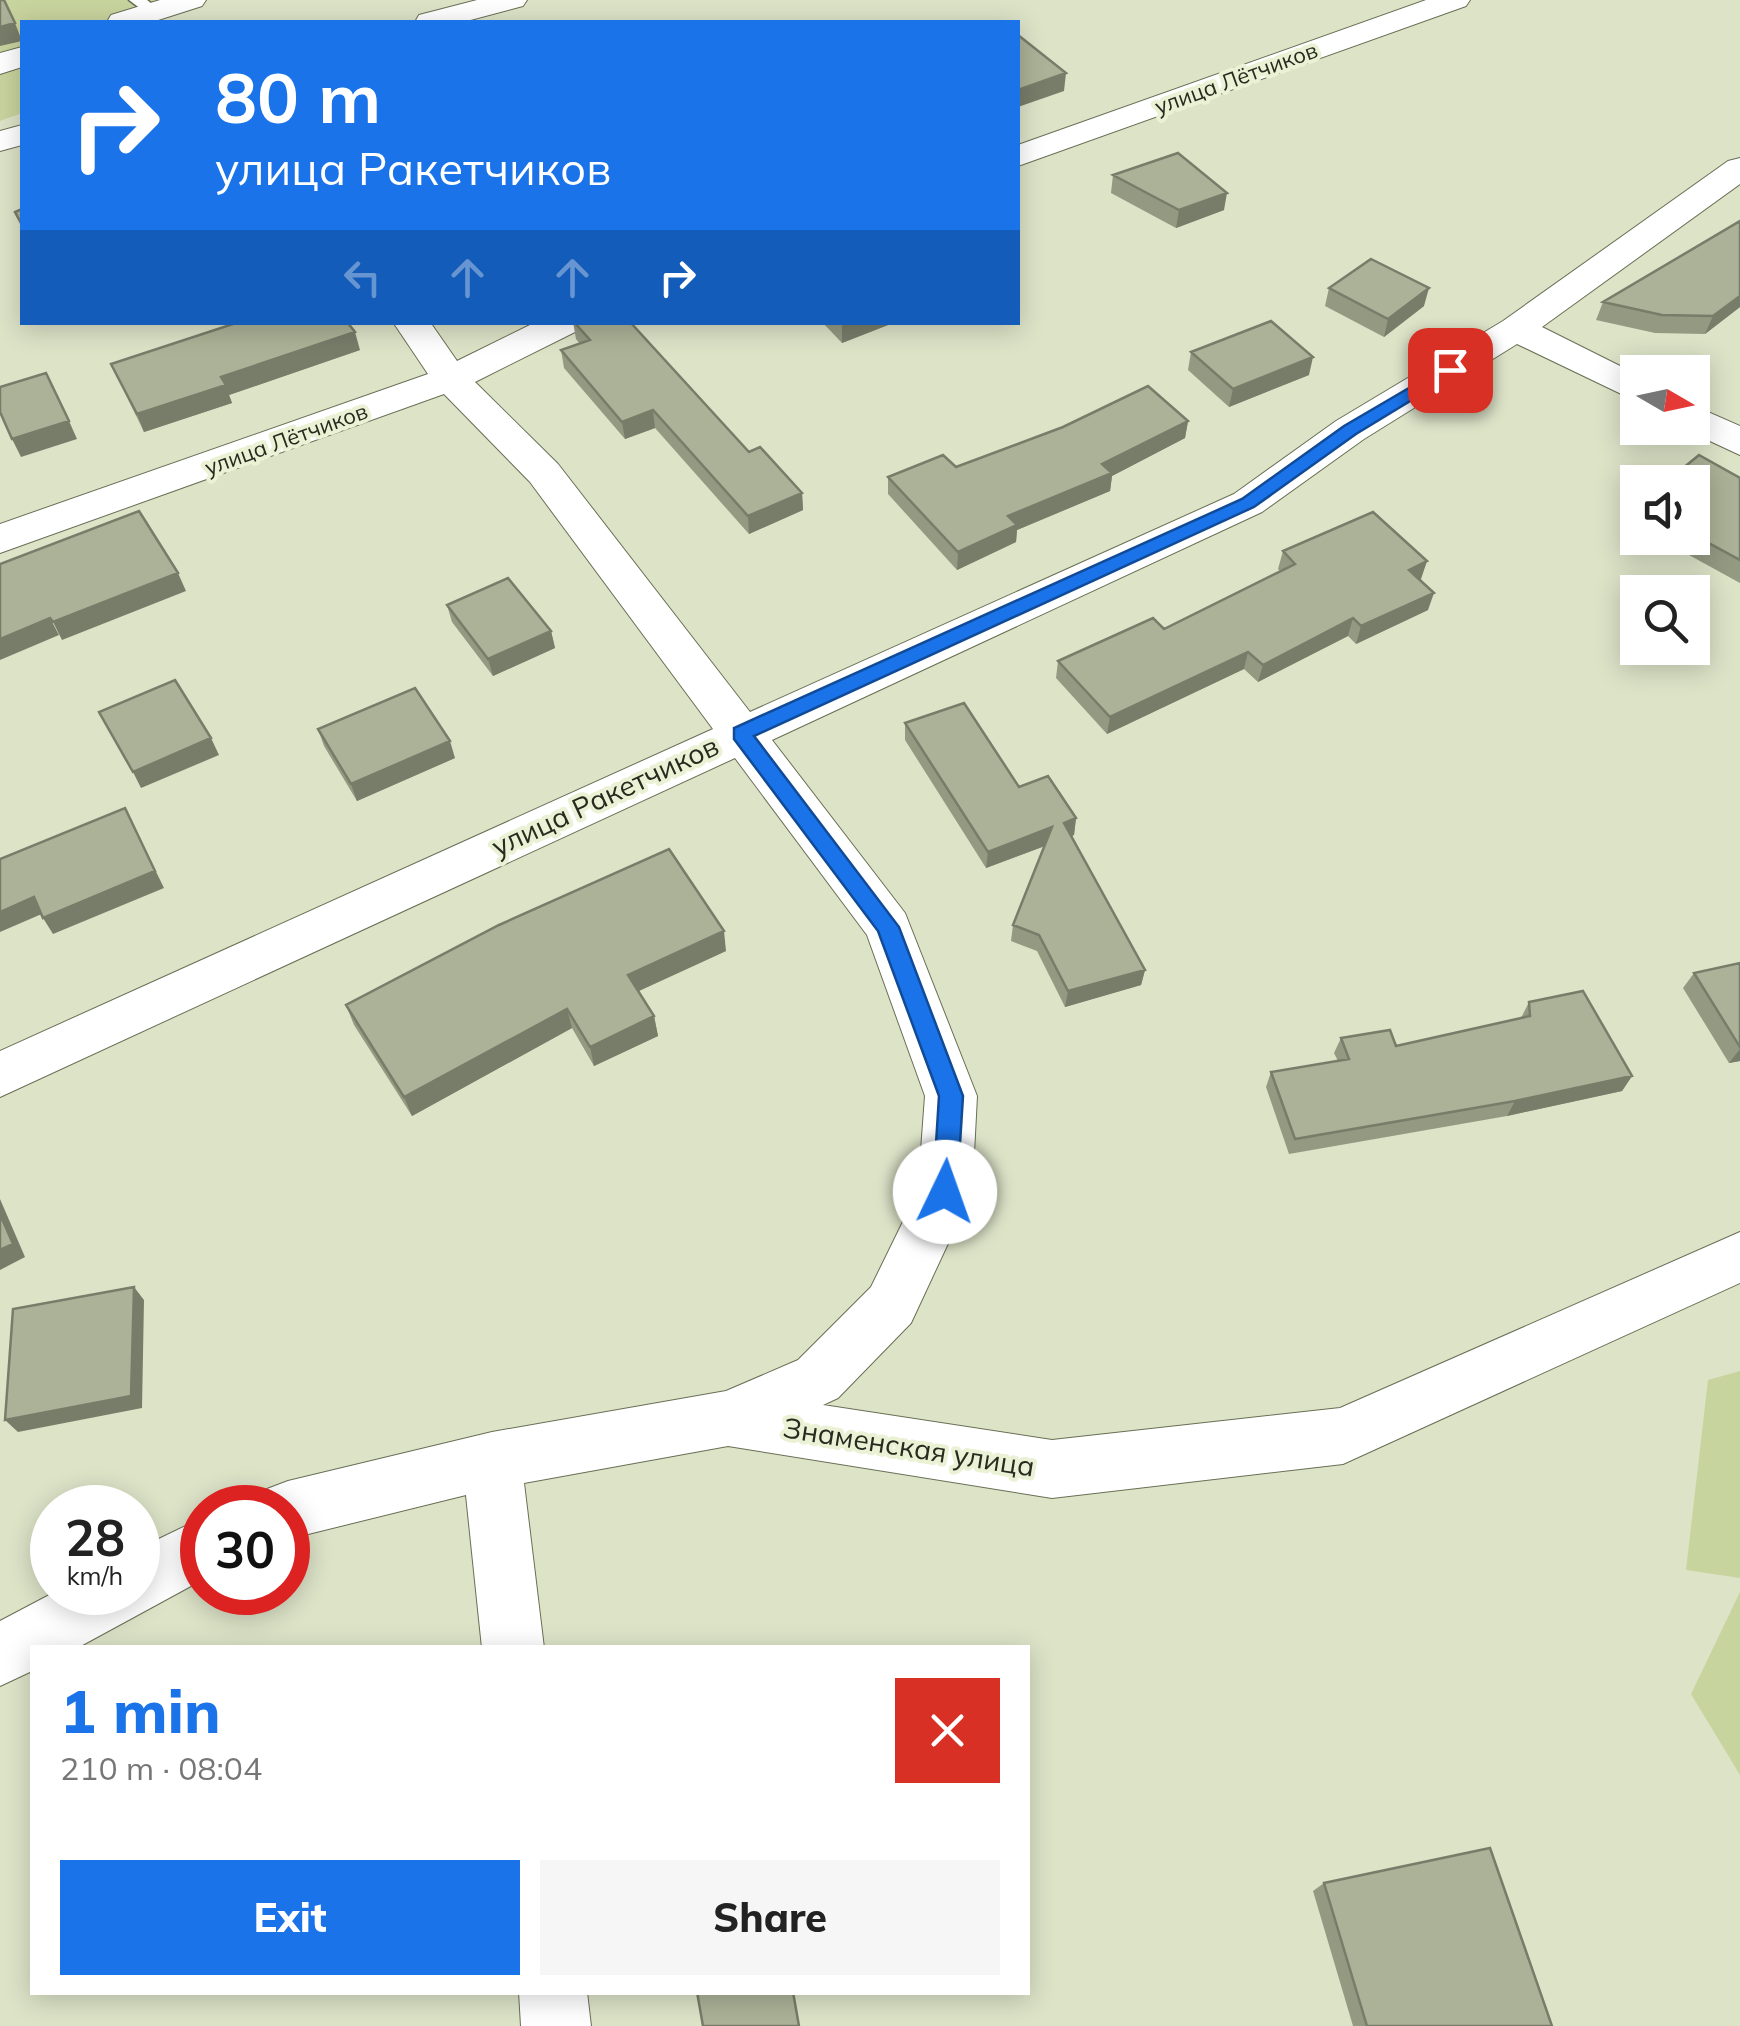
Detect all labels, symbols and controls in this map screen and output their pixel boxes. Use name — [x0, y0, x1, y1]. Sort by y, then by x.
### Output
street label: улица Лётчиков — [1151, 36, 1321, 120]
text: 80 m — [215, 53, 381, 141]
icon: right — [50, 60, 180, 190]
text: улица Ракетчиков — [215, 140, 611, 196]
icon: left — [335, 250, 390, 305]
icon: ahead — [440, 250, 495, 305]
icon: ahead — [545, 250, 600, 305]
icon: right — [650, 250, 705, 305]
pin — [1408, 328, 1493, 413]
icon: arrive — [1423, 343, 1478, 398]
north arrow — [1620, 355, 1710, 445]
map controls — [1620, 355, 1710, 665]
street label: улица Лётчиков — [201, 397, 371, 481]
button: sound — [1620, 465, 1710, 555]
button: search — [1620, 575, 1710, 665]
street label: улица Ракетчиков — [486, 728, 724, 864]
position arrow — [893, 1140, 997, 1244]
street label: Знаменская улица — [781, 1409, 1037, 1484]
speed limit sign: 30 — [180, 1485, 310, 1615]
text: 28 — [65, 1506, 125, 1569]
text: km/h — [67, 1560, 123, 1591]
text: 1 min — [60, 1673, 221, 1748]
button: close — [895, 1678, 1000, 1783]
text: 210 m · 08:04 — [60, 1748, 262, 1788]
button: Exit — [60, 1860, 520, 1975]
button: Share — [540, 1860, 1000, 1975]

